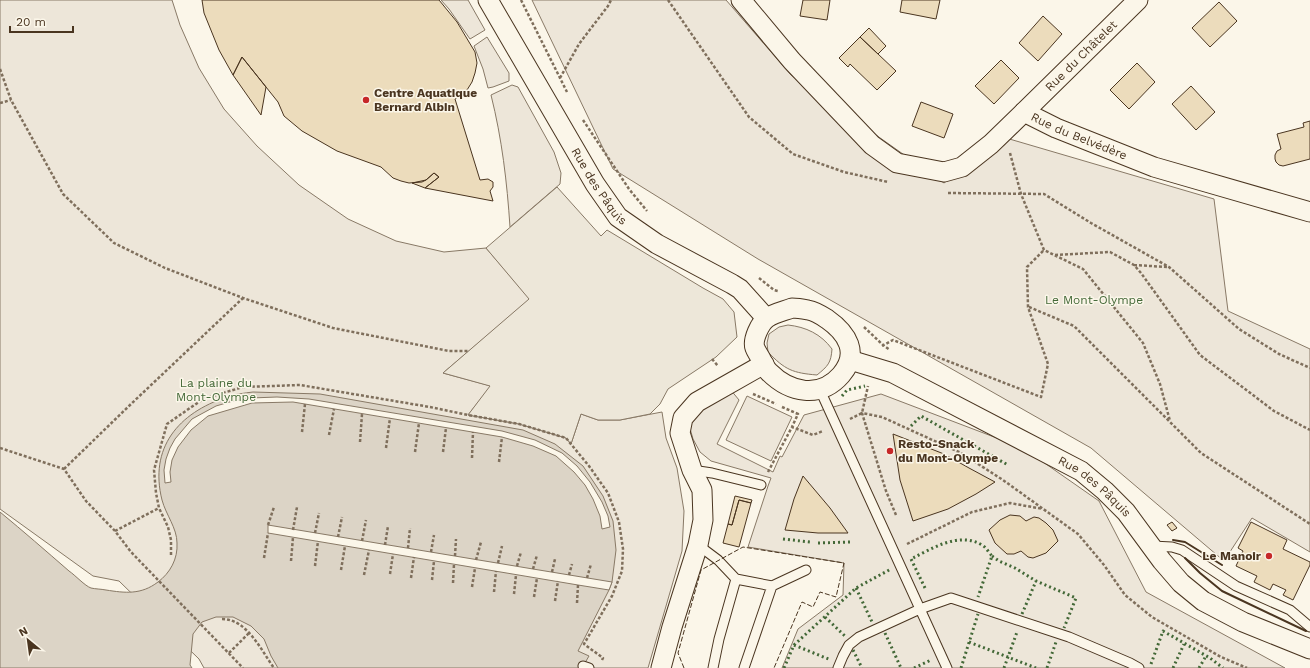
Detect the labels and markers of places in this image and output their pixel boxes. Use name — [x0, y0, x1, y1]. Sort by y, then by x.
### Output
place label: Centre Aquatique Bernard Albin — [374, 86, 477, 114]
marker: Centre Aquatique Bernard Albin — [361, 95, 371, 105]
place label: Resto-Snack du Mont-Olympe — [898, 437, 998, 465]
marker: Resto-Snack du Mont-Olympe — [885, 446, 895, 456]
place label: Le Manoir — [1202, 549, 1262, 563]
marker: Le Manoir — [1264, 551, 1274, 561]

